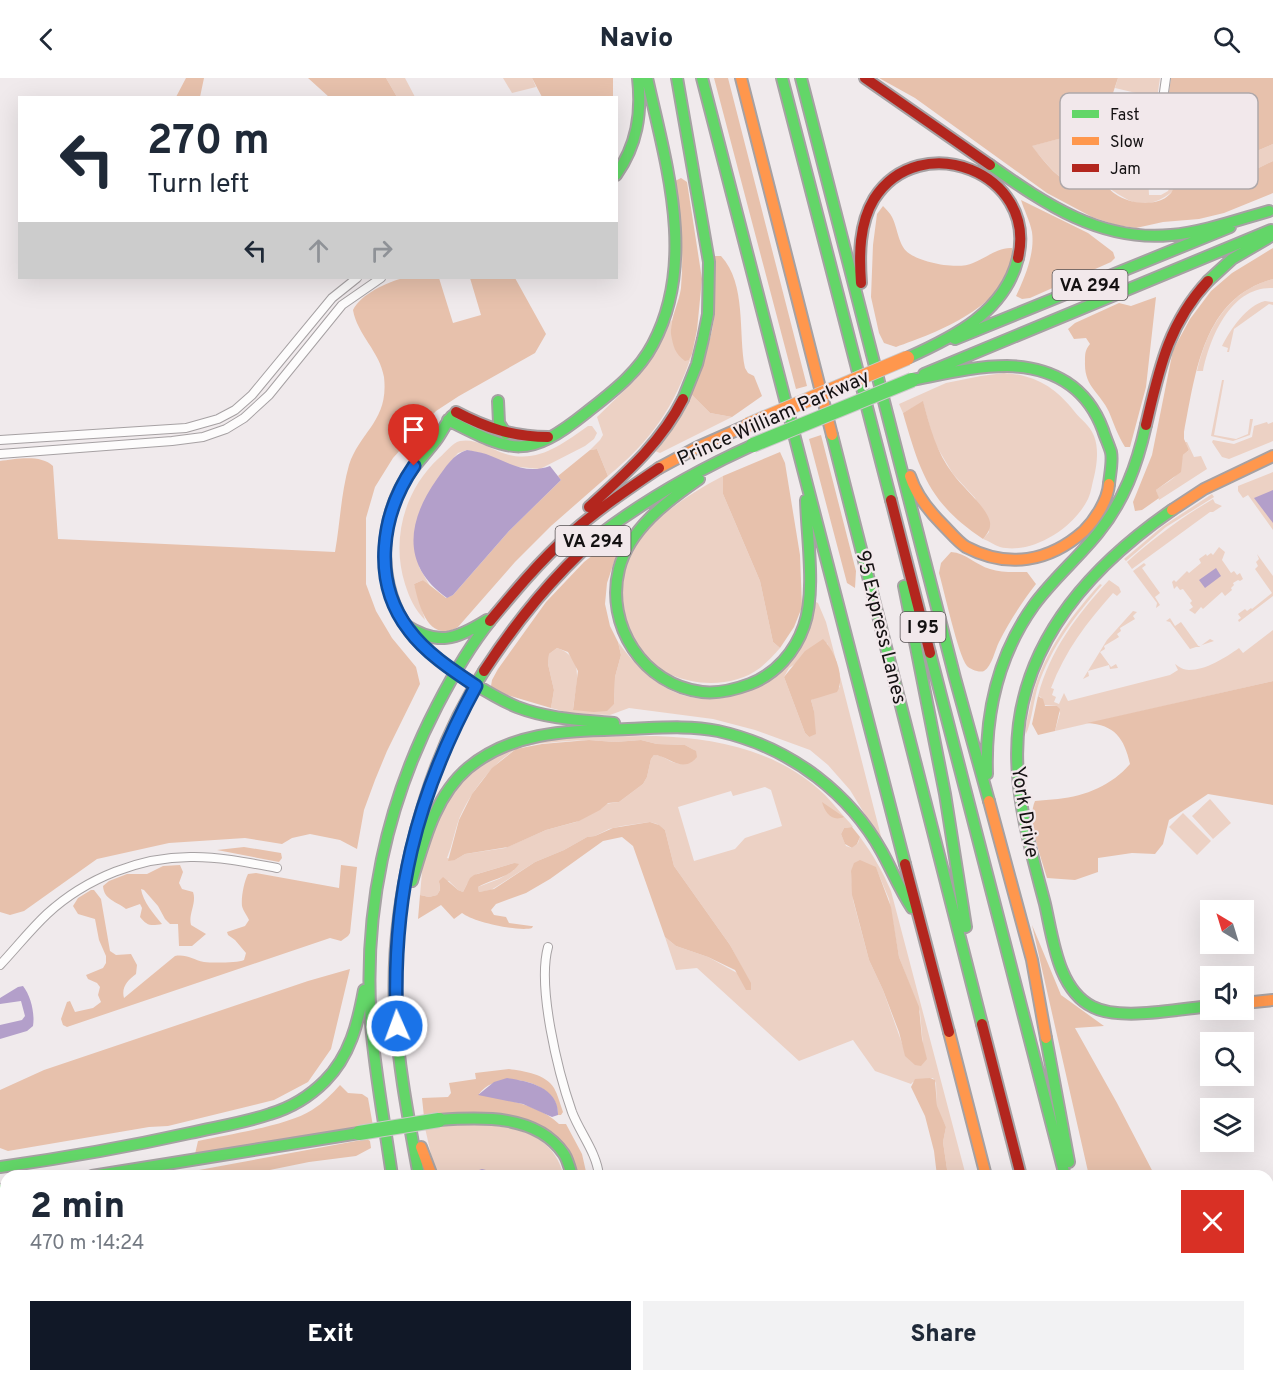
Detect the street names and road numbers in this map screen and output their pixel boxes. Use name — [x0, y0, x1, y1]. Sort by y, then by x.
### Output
road number: VA 294 — [1052, 270, 1128, 300]
street label: Prince William Parkway — [673, 365, 874, 473]
road number: VA 294 — [556, 526, 630, 556]
street label: 95 Express Lanes — [848, 548, 912, 707]
road number: I 95 — [900, 612, 946, 642]
street label: York Drive — [1004, 765, 1044, 860]

